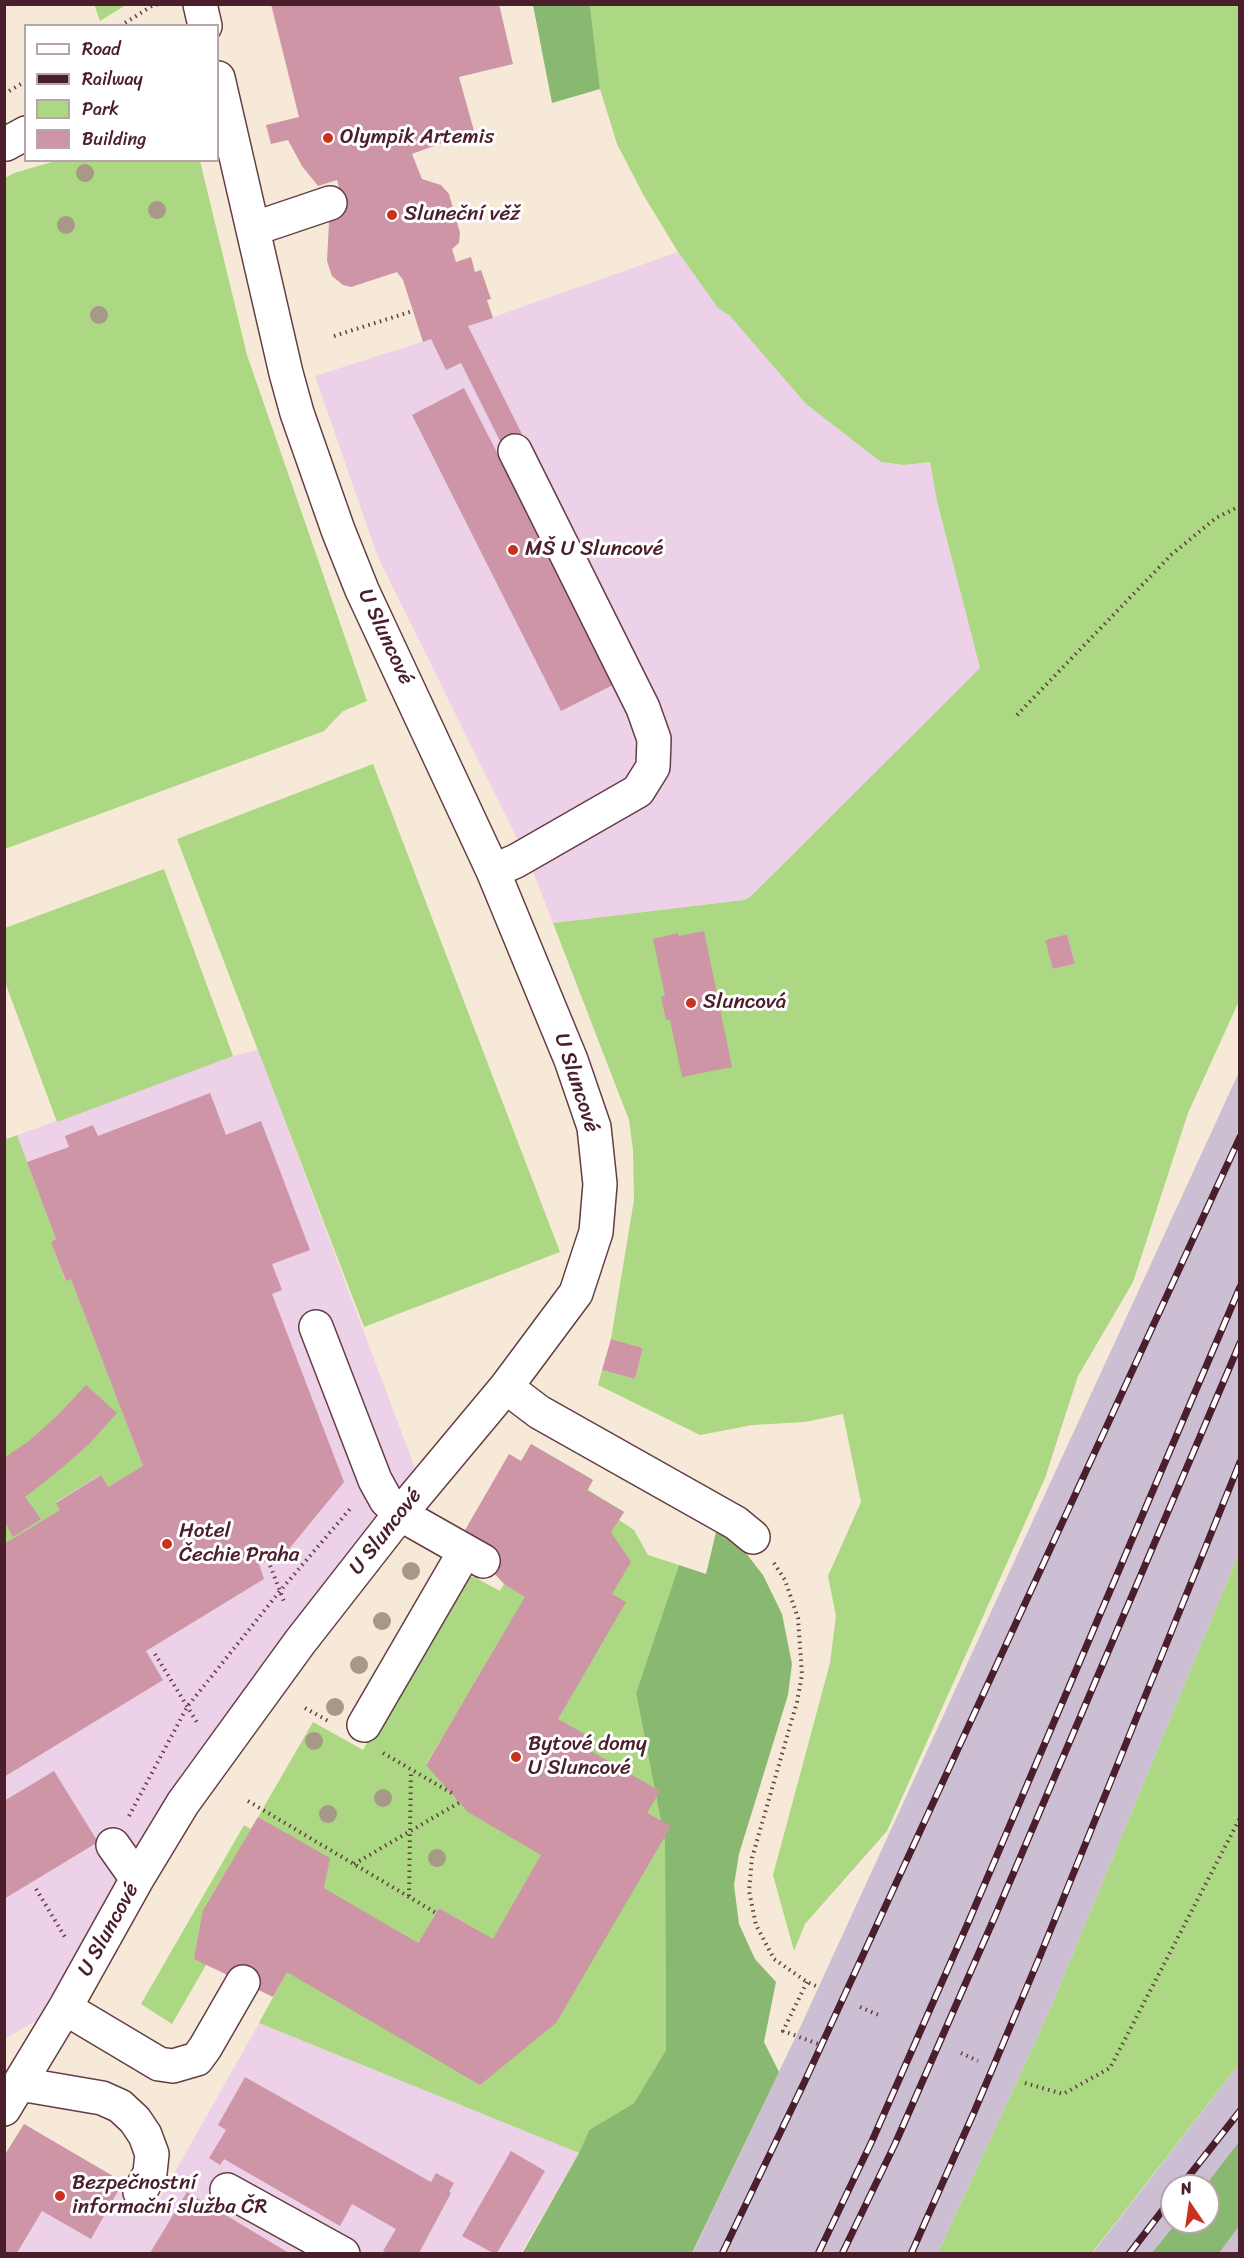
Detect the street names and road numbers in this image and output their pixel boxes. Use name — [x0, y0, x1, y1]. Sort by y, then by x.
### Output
street label: U Sluncové — [352, 585, 418, 689]
street label: U Sluncové — [548, 1030, 604, 1136]
street label: U Sluncové — [344, 1484, 428, 1580]
street label: U Sluncové — [73, 1879, 145, 1981]

